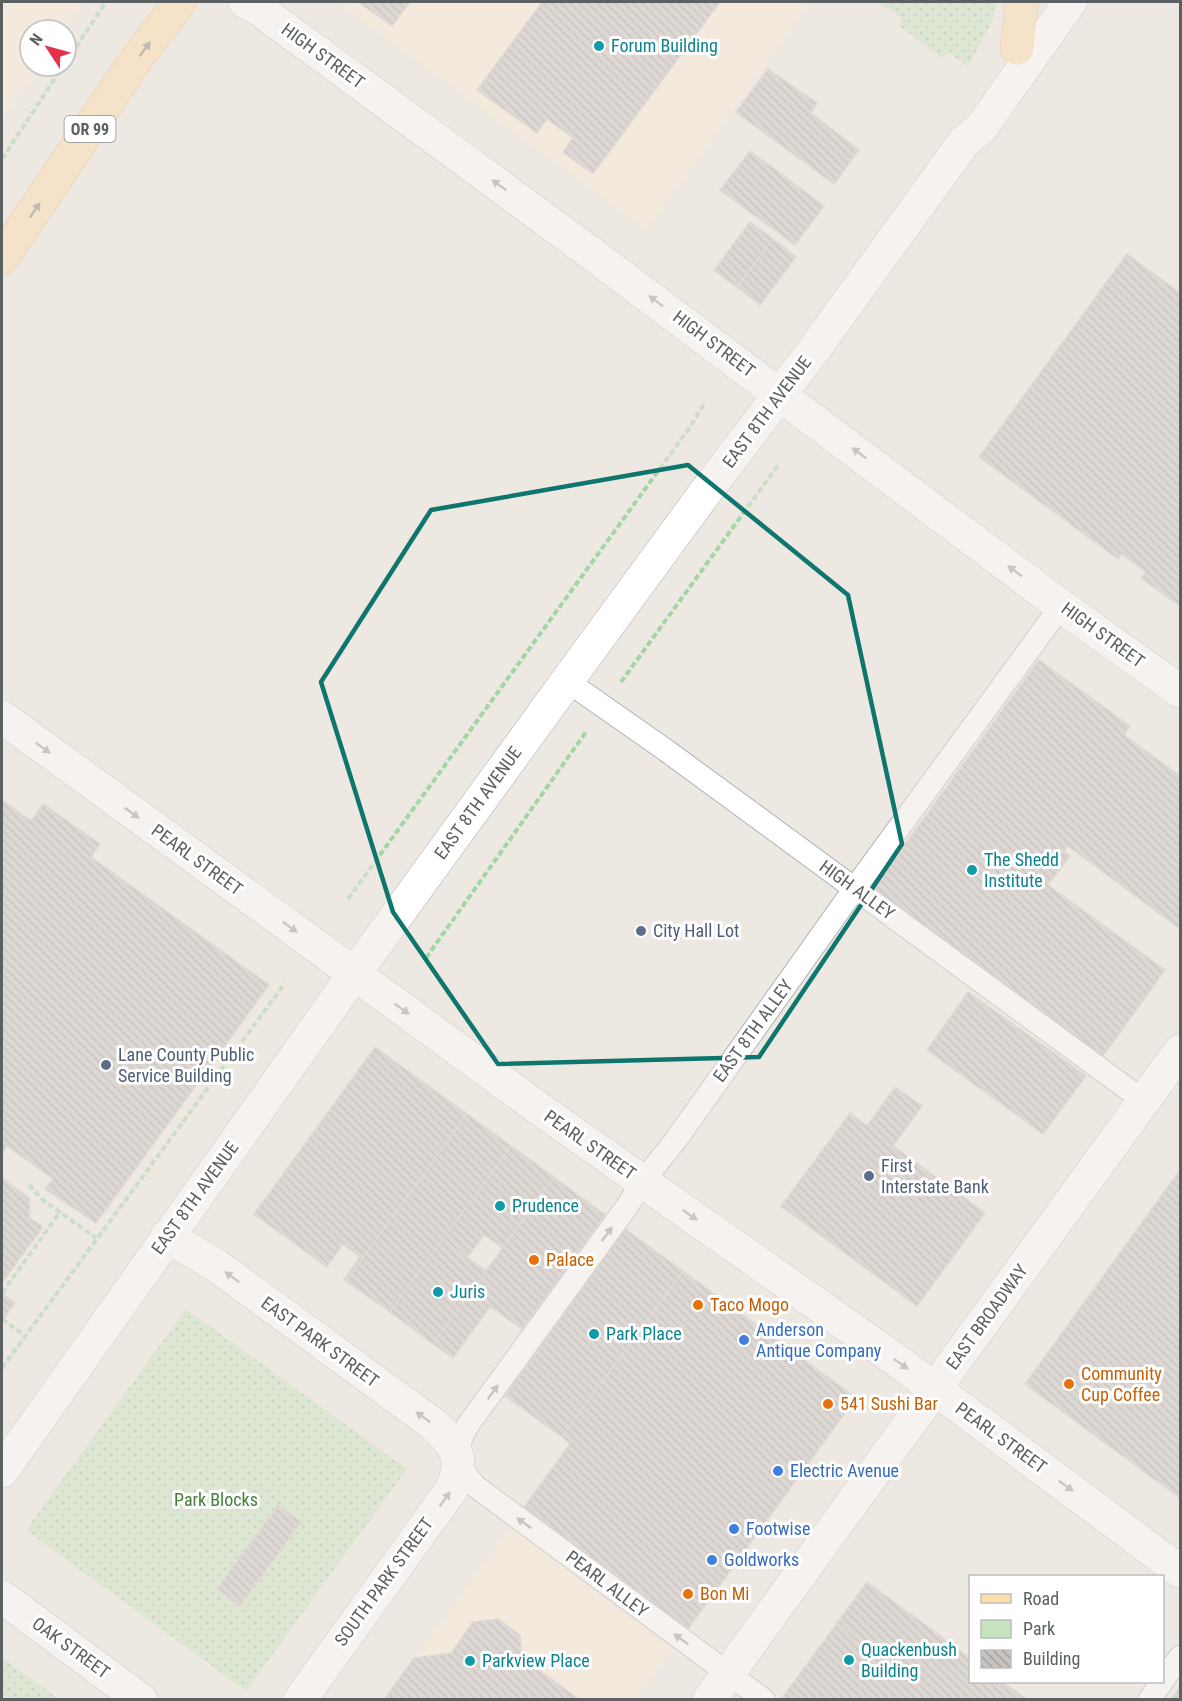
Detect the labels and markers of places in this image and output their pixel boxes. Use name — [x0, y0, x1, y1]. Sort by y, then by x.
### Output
place label: Forum Building — [611, 35, 718, 56]
marker: Forum Building — [592, 39, 606, 53]
place label: The Shedd Institute — [984, 849, 1059, 891]
marker: The Shedd Institute — [965, 863, 979, 877]
place label: City Hall Lot — [653, 920, 739, 941]
marker: City Hall Lot — [634, 924, 648, 938]
place label: Lane County Public Service Building — [118, 1044, 254, 1086]
marker: Lane County Public Service Building — [99, 1058, 113, 1072]
place label: First Interstate Bank — [881, 1155, 989, 1197]
marker: First Interstate Bank — [862, 1169, 876, 1183]
place label: Prudence — [512, 1195, 579, 1216]
marker: Prudence — [493, 1199, 507, 1213]
place label: Palace — [546, 1249, 594, 1270]
marker: Palace — [527, 1253, 541, 1267]
place label: Juris — [450, 1281, 485, 1302]
marker: Juris — [431, 1285, 445, 1299]
place label: Taco Mogo — [710, 1294, 789, 1315]
marker: Taco Mogo — [691, 1298, 705, 1312]
place label: Anderson Antique Company — [756, 1319, 882, 1361]
place label: Park Place — [606, 1323, 682, 1344]
marker: Park Place — [587, 1327, 601, 1341]
marker: Anderson Antique Company — [737, 1333, 751, 1347]
place label: Community Cup Coffee — [1081, 1363, 1162, 1405]
marker: Community Cup Coffee — [1062, 1377, 1076, 1391]
place label: 541 Sushi Bar — [840, 1393, 938, 1414]
marker: 541 Sushi Bar — [821, 1397, 835, 1411]
place label: Electric Avenue — [790, 1460, 899, 1481]
marker: Electric Avenue — [771, 1464, 785, 1478]
place label: Footwise — [746, 1518, 810, 1539]
marker: Footwise — [727, 1522, 741, 1536]
place label: Goldworks — [724, 1549, 799, 1570]
marker: Goldworks — [705, 1553, 719, 1567]
place label: Bon Mi — [700, 1583, 749, 1604]
marker: Bon Mi — [681, 1587, 695, 1601]
place label: Quackenbush Building — [861, 1639, 957, 1681]
place label: Parkview Place — [482, 1650, 590, 1671]
marker: Quackenbush Building — [842, 1653, 856, 1667]
marker: Parkview Place — [463, 1654, 477, 1668]

